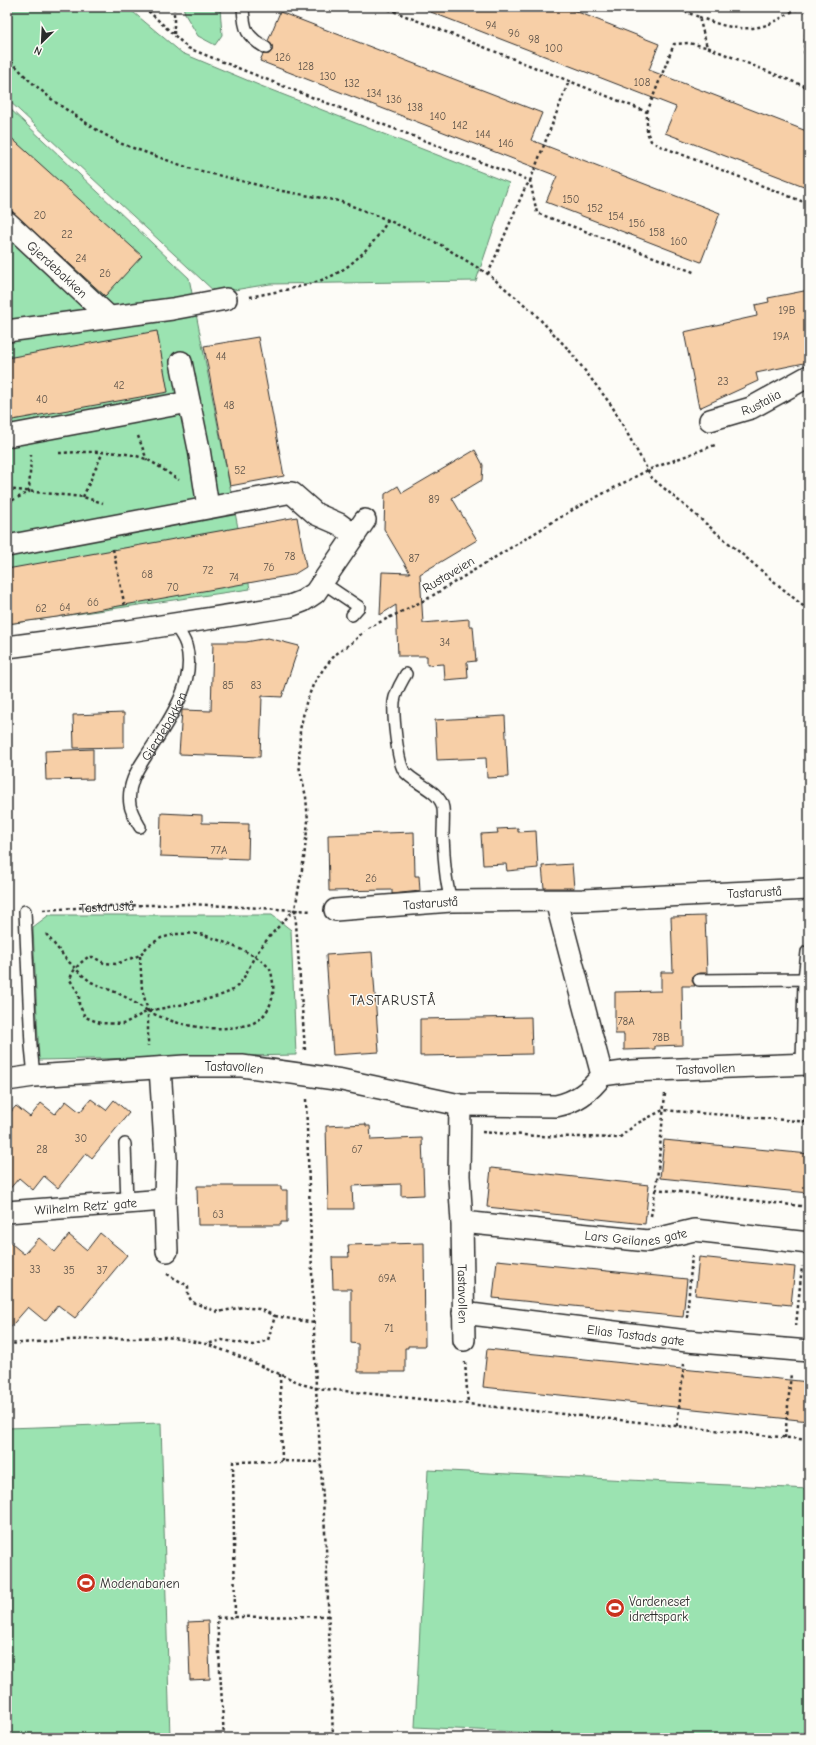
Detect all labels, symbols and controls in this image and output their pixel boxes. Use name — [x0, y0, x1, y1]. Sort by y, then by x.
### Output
house number: 94 — [485, 19, 497, 32]
north arrow — [22, 22, 62, 62]
house number: 96 — [508, 27, 520, 40]
house number: 98 — [528, 33, 540, 46]
house number: 100 — [545, 42, 563, 55]
text: N — [32, 43, 44, 58]
house number: 126 — [275, 51, 291, 64]
house number: 128 — [298, 60, 314, 73]
house number: 130 — [320, 70, 336, 83]
house number: 108 — [634, 76, 651, 89]
house number: 132 — [344, 77, 360, 90]
house number: 134 — [366, 87, 382, 100]
house number: 136 — [386, 93, 402, 106]
house number: 138 — [407, 101, 423, 114]
house number: 140 — [430, 110, 446, 123]
house number: 142 — [452, 119, 468, 132]
house number: 144 — [476, 128, 490, 141]
house number: 146 — [498, 137, 514, 150]
house number: 150 — [562, 193, 580, 206]
house number: 152 — [587, 202, 603, 215]
house number: 20 — [34, 209, 46, 222]
house number: 154 — [608, 210, 624, 223]
house number: 156 — [629, 217, 645, 230]
house number: 158 — [649, 226, 665, 239]
house number: 22 — [61, 228, 73, 241]
house number: 160 — [670, 235, 688, 248]
street label: Gjerdebakken — [24, 238, 90, 301]
house number: 24 — [75, 252, 87, 265]
house number: 26 — [99, 267, 111, 280]
house number: 19B — [778, 304, 796, 317]
house number: 19A — [773, 330, 790, 343]
house number: 44 — [216, 350, 226, 363]
house number: 23 — [717, 375, 729, 388]
house number: 42 — [113, 379, 125, 392]
street label: Rustalia — [740, 386, 783, 418]
house number: 40 — [36, 393, 48, 406]
house number: 48 — [224, 399, 235, 412]
house number: 52 — [234, 464, 246, 477]
house number: 89 — [428, 493, 440, 506]
house number: 78 — [285, 550, 296, 563]
house number: 87 — [409, 552, 419, 565]
street label: Rustaveien — [419, 553, 477, 596]
house number: 76 — [263, 561, 275, 574]
house number: 72 — [203, 564, 214, 577]
house number: 68 — [141, 568, 153, 581]
house number: 74 — [229, 571, 239, 584]
house number: 70 — [167, 581, 179, 594]
house number: 66 — [87, 596, 99, 609]
house number: 64 — [59, 601, 71, 614]
house number: 62 — [35, 602, 47, 615]
house number: 34 — [440, 636, 450, 649]
house number: 85 — [222, 679, 234, 692]
house number: 83 — [250, 679, 262, 692]
street label: Gjerdebakken — [138, 690, 190, 763]
house number: 77A — [211, 844, 228, 857]
house number: 26 — [365, 872, 377, 885]
street label: Tastarustå — [727, 883, 782, 901]
street label: Tastarustå — [403, 894, 458, 913]
street label: Tastarustå — [79, 898, 135, 916]
district label: TASTARUSTÅ — [350, 992, 436, 1009]
house number: 78A — [617, 1015, 635, 1028]
house number: 78B — [652, 1031, 670, 1044]
street label: Tastavollen — [205, 1059, 265, 1077]
street label: Tastavollen — [676, 1060, 736, 1077]
house number: 30 — [75, 1132, 87, 1145]
house number: 28 — [36, 1143, 48, 1156]
house number: 67 — [351, 1143, 363, 1156]
street label: Wilhelm Retz' gate — [34, 1195, 138, 1218]
house number: 63 — [212, 1208, 224, 1221]
street label: Lars Geilanes gate — [584, 1225, 689, 1249]
house number: 33 — [29, 1263, 41, 1276]
house number: 35 — [63, 1264, 75, 1277]
house number: 37 — [97, 1264, 107, 1277]
street label: Tastavollen — [455, 1264, 471, 1324]
house number: 69A — [378, 1272, 397, 1285]
house number: 71 — [384, 1322, 394, 1335]
street label: Elias Tastads gate — [586, 1322, 686, 1349]
sports icon: Modenabanen — [75, 1572, 97, 1594]
place label: Modenabanen — [100, 1576, 180, 1591]
place label: Vardeneset idrettspark — [629, 1594, 691, 1624]
sports icon: Vardeneset idrettspark — [604, 1597, 626, 1619]

